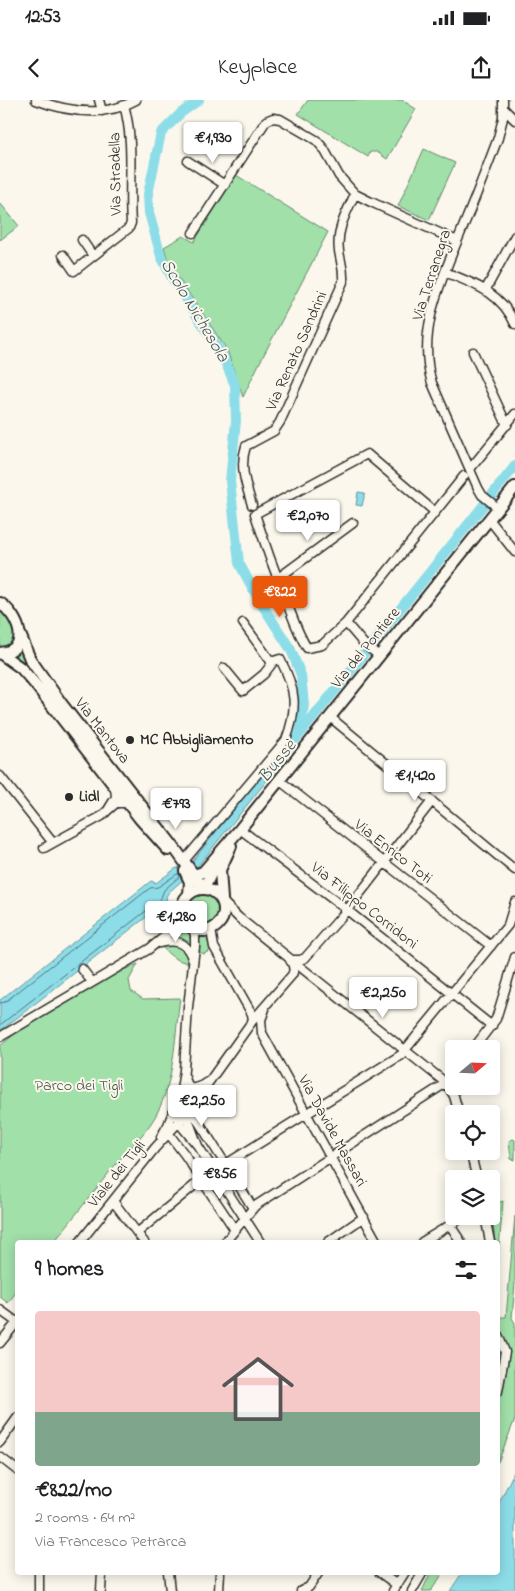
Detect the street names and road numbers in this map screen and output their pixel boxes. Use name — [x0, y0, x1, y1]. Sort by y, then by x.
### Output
street label: Via Stradella — [103, 132, 129, 217]
street label: Via Terranegra — [406, 226, 458, 325]
street label: Via Renato Sandrini — [260, 287, 334, 415]
street label: Via del Pontiere — [325, 601, 407, 695]
street label: Via Mantova — [68, 692, 136, 769]
street label: Via Enrico Toti — [348, 813, 437, 890]
street label: Via Filippo Corridoni — [304, 856, 423, 956]
street label: Via Davide Massari — [291, 1070, 373, 1191]
street label: Viale dei Tigli — [82, 1135, 152, 1214]

